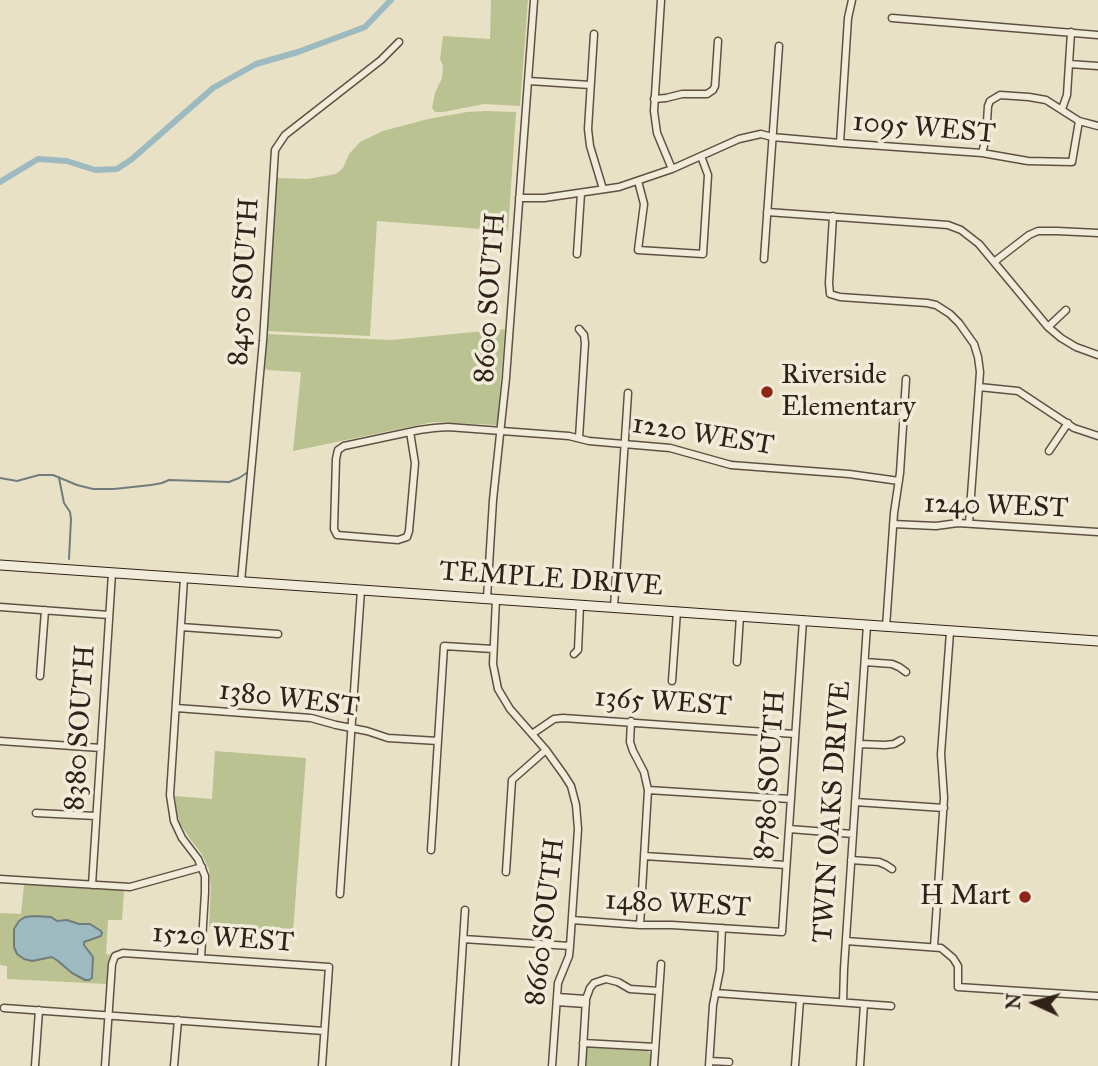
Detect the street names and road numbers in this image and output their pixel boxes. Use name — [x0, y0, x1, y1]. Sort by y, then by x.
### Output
street label: 1095 WEST — [851, 106, 997, 152]
street label: 8450 SOUTH — [222, 197, 268, 367]
street label: 8600 SOUTH — [468, 212, 514, 384]
street label: 1220 WEST — [630, 408, 776, 464]
street label: 1240 WEST — [923, 488, 1069, 526]
street label: TEMPLE DRIVE — [438, 555, 664, 605]
street label: 8380 SOUTH — [58, 644, 104, 812]
street label: 1380 WEST — [217, 675, 361, 725]
street label: TWIN OAKS DRIVE — [807, 680, 859, 944]
street label: 1365 WEST — [593, 681, 733, 725]
street label: 8780 SOUTH — [748, 689, 794, 861]
street label: 8660 SOUTH — [519, 836, 573, 1008]
street label: 1480 WEST — [604, 884, 752, 926]
street label: 1520 WEST — [151, 917, 295, 961]

